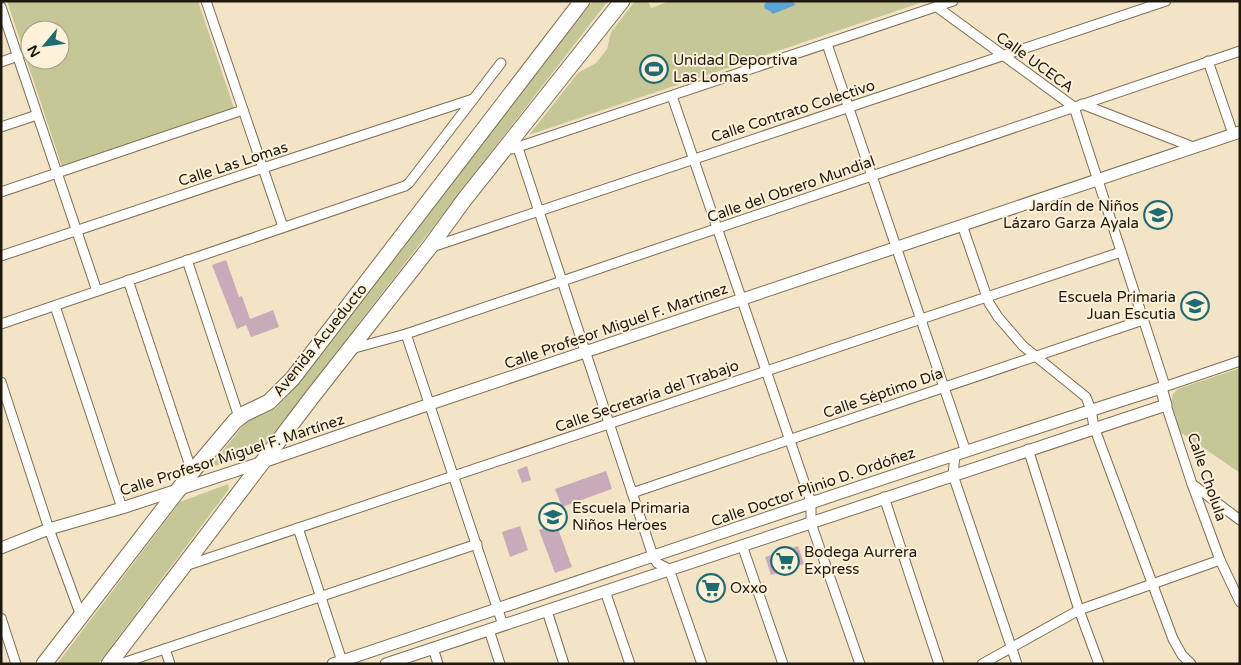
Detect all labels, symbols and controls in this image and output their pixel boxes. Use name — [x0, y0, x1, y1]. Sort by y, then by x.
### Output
north arrow — [20, 20, 70, 70]
street label: Calle UCECA — [993, 28, 1077, 96]
text: N — [24, 42, 44, 60]
place label: Unidad Deportiva Las Lomas — [673, 51, 798, 86]
sports icon: Unidad Deportiva Las Lomas — [639, 54, 669, 84]
street label: Calle Contrato Colectivo — [709, 76, 877, 146]
street label: Calle Las Lomas — [176, 138, 290, 190]
street label: Calle del Obrero Mundial — [705, 152, 877, 226]
place label: Jardín de Niños Lázaro Garza Ayala — [1003, 197, 1139, 232]
school or university icon: Jardín de Niños Lázaro Garza Ayala — [1143, 200, 1173, 230]
street label: Calle Profesor Miguel F. Martínez — [502, 279, 730, 373]
street label: Avenida Acueducto — [269, 280, 371, 400]
place label: Escuela Primaria Juan Escutia — [1058, 288, 1176, 323]
school or university icon: Escuela Primaria Juan Escutia — [1180, 291, 1210, 321]
street label: Calle Secretaría del Trabajo — [553, 356, 741, 436]
street label: Calle Séptimo Día — [821, 364, 945, 422]
street label: Calle Profesor Miguel F. Martínez — [118, 410, 346, 500]
street label: Calle Cholula — [1183, 430, 1231, 524]
street label: Calle Doctor Plinio D. Ordóñez — [709, 444, 917, 530]
place label: Escuela Primaria Niños Heroes — [572, 499, 690, 534]
school or university icon: Escuela Primaria Niños Heroes — [538, 502, 568, 532]
place label: Bodega Aurrera Express — [804, 543, 917, 578]
supermarket icon: Bodega Aurrera Express — [770, 546, 800, 576]
supermarket icon: Oxxo — [696, 573, 726, 603]
place label: Oxxo — [730, 579, 767, 597]

